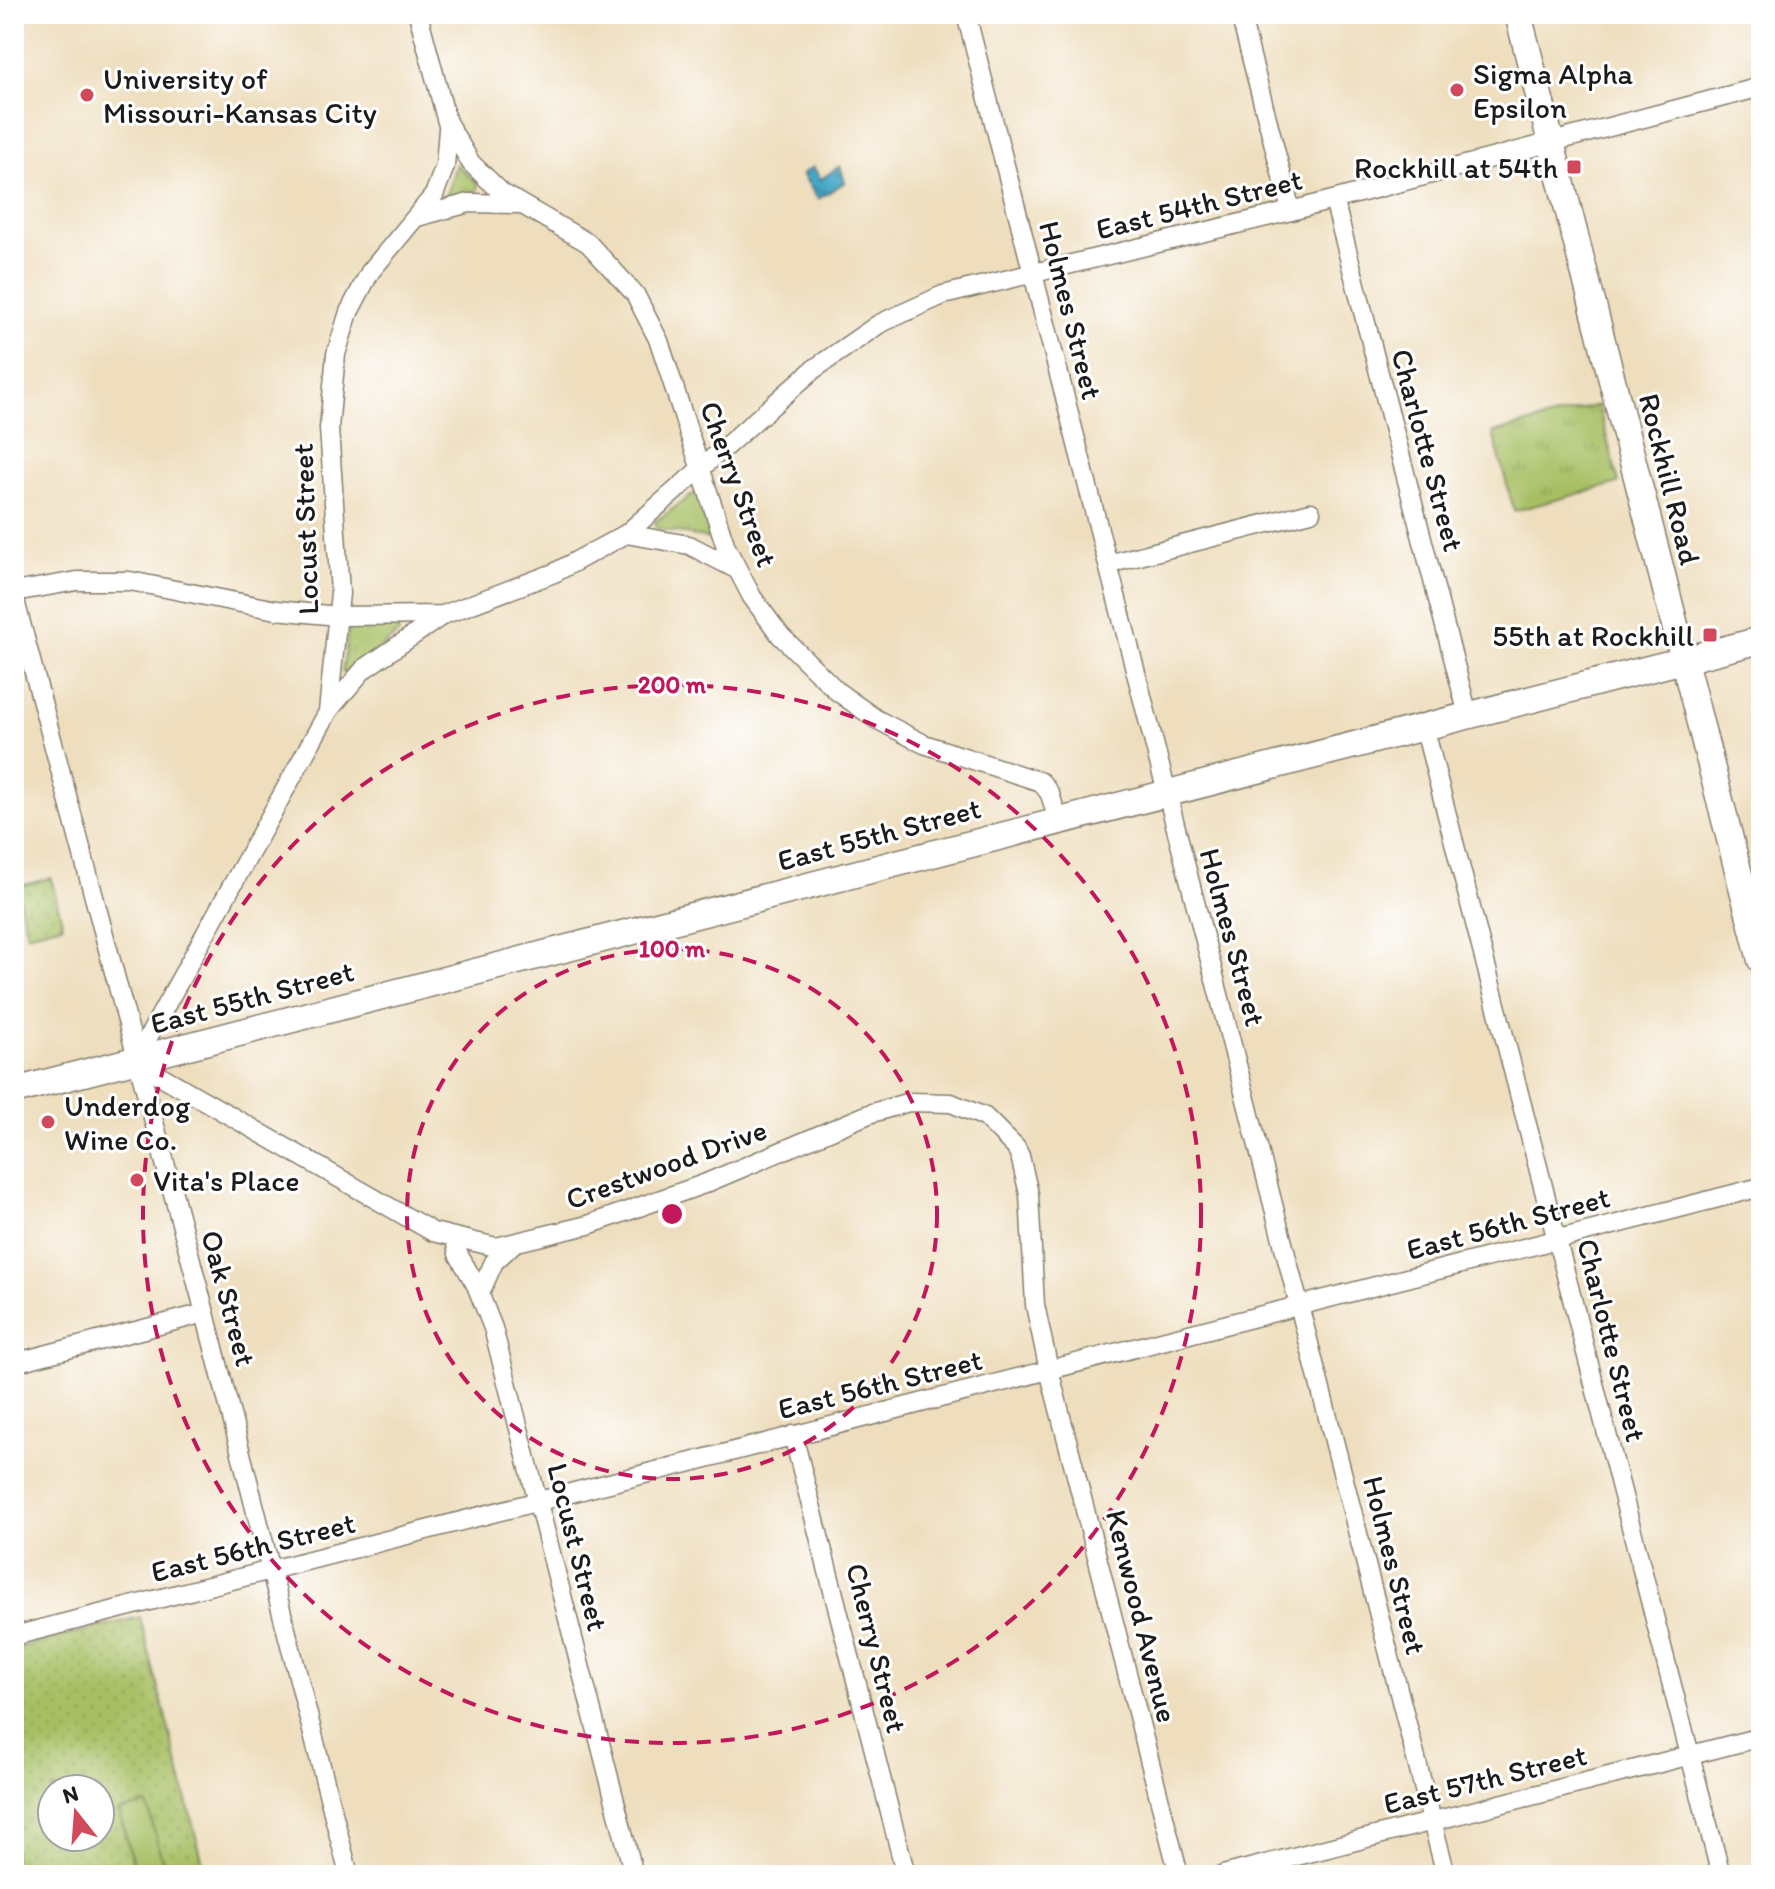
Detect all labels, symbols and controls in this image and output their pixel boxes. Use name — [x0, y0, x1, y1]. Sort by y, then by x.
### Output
place label: Sigma Alpha Epsilon — [1473, 55, 1633, 126]
place label: University of Missouri-Kansas City — [103, 60, 377, 131]
marker: Sigma Alpha Epsilon — [1448, 81, 1466, 99]
marker: University of Missouri-Kansas City — [78, 86, 96, 104]
place label: Rockhill at 54th — [1354, 149, 1558, 186]
marker: Rockhill at 54th — [1565, 158, 1583, 176]
street label: East 54th Street — [1092, 160, 1306, 248]
street label: Holmes Street — [1031, 217, 1111, 403]
street label: Charlotte Street — [1383, 345, 1473, 555]
street label: Rockhill Road — [1631, 389, 1709, 569]
street label: Cherry Street — [692, 396, 786, 572]
street label: Locust Street — [284, 443, 326, 615]
place label: 55th at Rockhill — [1492, 617, 1695, 654]
marker: 55th at Rockhill — [1701, 626, 1719, 644]
text: 200 m — [638, 670, 707, 699]
street label: East 55th Street — [773, 789, 985, 879]
street label: Holmes Street — [1191, 844, 1275, 1030]
text: 100 m — [639, 934, 706, 963]
street label: East 55th Street — [146, 952, 358, 1042]
place label: Underdog Wine Co. — [64, 1087, 191, 1158]
street label: Crestwood Drive — [560, 1111, 772, 1217]
marker: Underdog Wine Co. — [39, 1113, 57, 1131]
place label: Vita's Place — [153, 1162, 300, 1199]
marker: Vita's Place — [128, 1171, 146, 1189]
street label: East 56th Street — [1402, 1178, 1614, 1268]
centre of rings — [658, 1200, 686, 1228]
street label: Oak Street — [193, 1226, 265, 1370]
street label: Charlotte Street — [1569, 1235, 1655, 1445]
street label: East 56th Street — [774, 1341, 986, 1427]
street label: Locust Street — [539, 1459, 617, 1635]
street label: Holmes Street — [1355, 1472, 1435, 1658]
street label: East 56th Street — [147, 1504, 359, 1590]
street label: Kenwood Avenue — [1098, 1506, 1186, 1726]
street label: Cherry Street — [838, 1559, 916, 1737]
street label: East 57th Street — [1380, 1736, 1590, 1822]
north arrow — [36, 1773, 116, 1853]
text: N — [59, 1779, 81, 1809]

